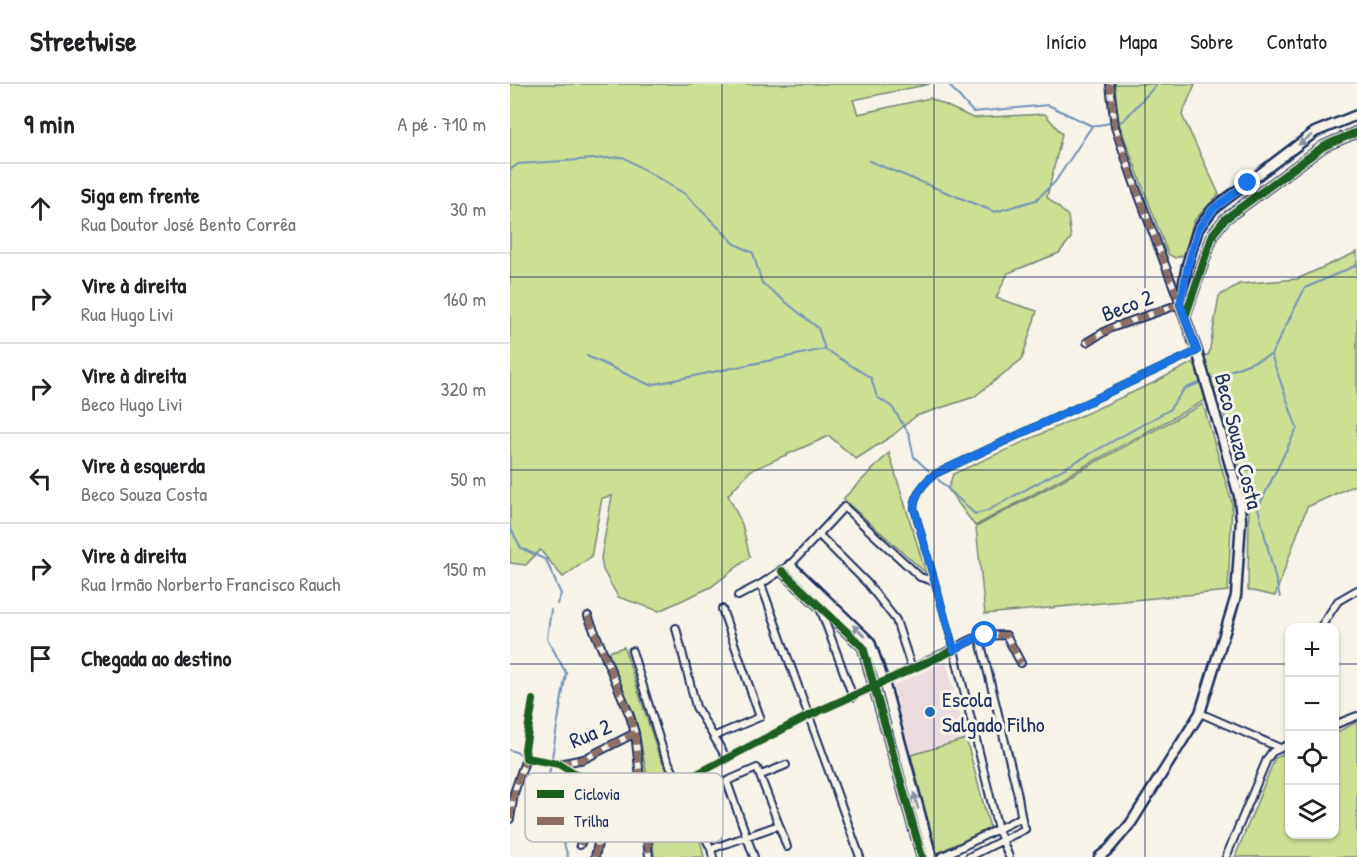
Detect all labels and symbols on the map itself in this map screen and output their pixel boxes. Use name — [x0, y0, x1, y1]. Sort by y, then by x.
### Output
one-way arrow — [1297, 134, 1312, 146]
route end — [1234, 169, 1260, 195]
street label: Beco 2 — [1097, 281, 1158, 328]
street label: Beco Souza Costa — [1208, 370, 1270, 512]
route start — [971, 621, 997, 647]
one-way arrow — [852, 624, 867, 638]
place label: Escola Salgado Filho — [942, 684, 1045, 739]
marker: Escola Salgado Filho — [923, 705, 937, 719]
street label: Rua 2 — [564, 711, 616, 755]
legend — [525, 773, 723, 842]
text: Ciclovia — [574, 783, 620, 805]
one-way arrow — [911, 791, 921, 810]
text: Trilha — [574, 810, 608, 832]

